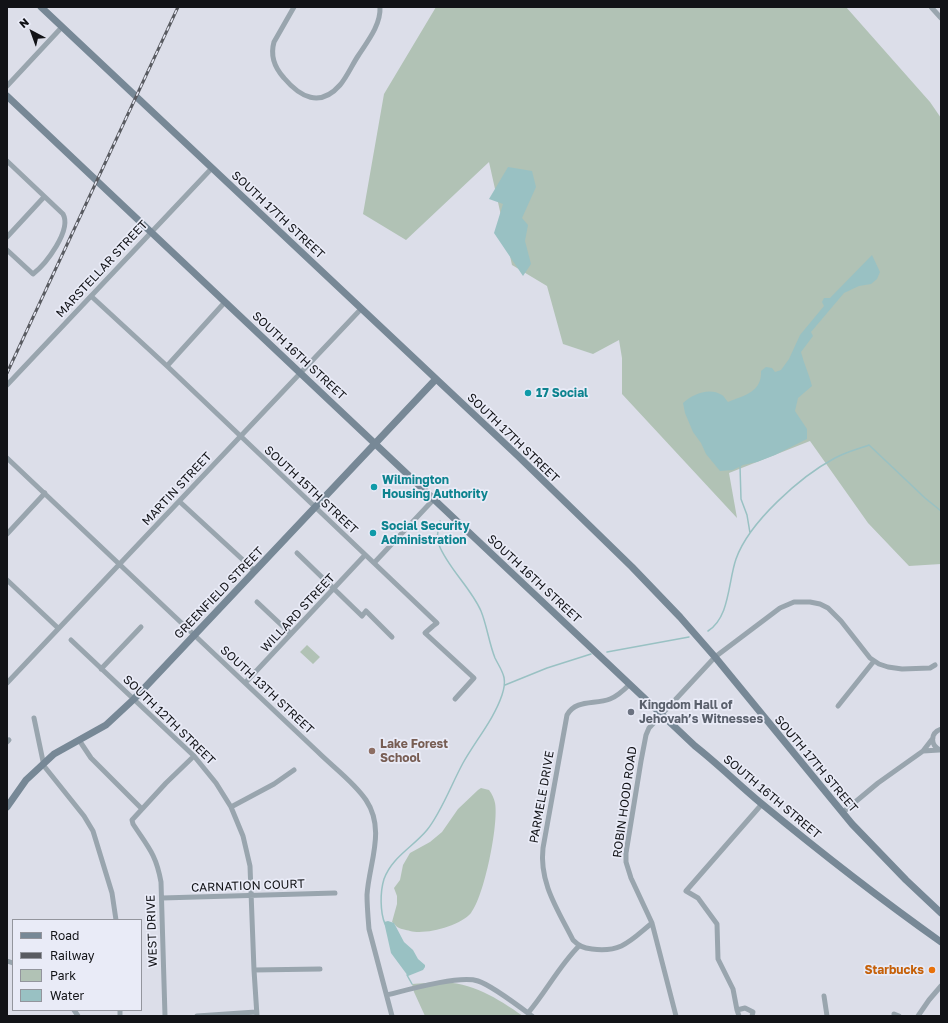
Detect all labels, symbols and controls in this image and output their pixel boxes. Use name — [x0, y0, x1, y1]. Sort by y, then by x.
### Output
north arrow — [12, 12, 52, 52]
text: N — [16, 15, 31, 30]
street label: SOUTH 17TH STREET — [228, 168, 328, 262]
street label: MARSTELLAR STREET — [53, 217, 151, 321]
street label: SOUTH 16TH STREET — [249, 309, 349, 403]
place label: 17 Social — [536, 386, 588, 400]
marker: 17 Social — [523, 388, 533, 398]
street label: SOUTH 17TH STREET — [464, 390, 562, 486]
street label: SOUTH 15TH STREET — [261, 443, 361, 537]
street label: MARTIN STREET — [139, 449, 215, 529]
place label: Wilmington Housing Authority — [382, 473, 488, 501]
marker: Wilmington Housing Authority — [369, 482, 379, 492]
place label: Social Security Administration — [381, 519, 470, 547]
marker: Social Security Administration — [368, 528, 378, 538]
street label: SOUTH 16TH STREET — [484, 532, 584, 626]
street label: GREENFIELD STREET — [171, 544, 267, 642]
street label: WILLARD STREET — [258, 571, 338, 655]
street label: SOUTH 13TH STREET — [217, 643, 317, 737]
street label: SOUTH 12TH STREET — [120, 672, 218, 768]
place label: Kingdom Hall of Jehovah’s Witnesses — [639, 698, 763, 726]
marker: Kingdom Hall of Jehovah’s Witnesses — [626, 707, 636, 717]
street label: SOUTH 17TH STREET — [771, 713, 861, 815]
place label: Lake Forest School — [380, 737, 448, 765]
street label: ROBIN HOOD ROAD — [610, 745, 640, 859]
marker: Lake Forest School — [367, 746, 377, 756]
street label: PARMELE DRIVE — [527, 750, 557, 844]
street label: SOUTH 16TH STREET — [720, 752, 824, 842]
street label: CARNATION COURT — [191, 877, 305, 895]
street label: WEST DRIVE — [144, 895, 160, 967]
legend — [12, 919, 142, 1011]
text: Road — [50, 928, 79, 943]
text: Railway — [50, 948, 95, 963]
place label: Starbucks — [865, 963, 924, 977]
marker: Starbucks — [927, 965, 937, 975]
text: Park — [50, 968, 76, 983]
text: Water — [50, 988, 84, 1003]

